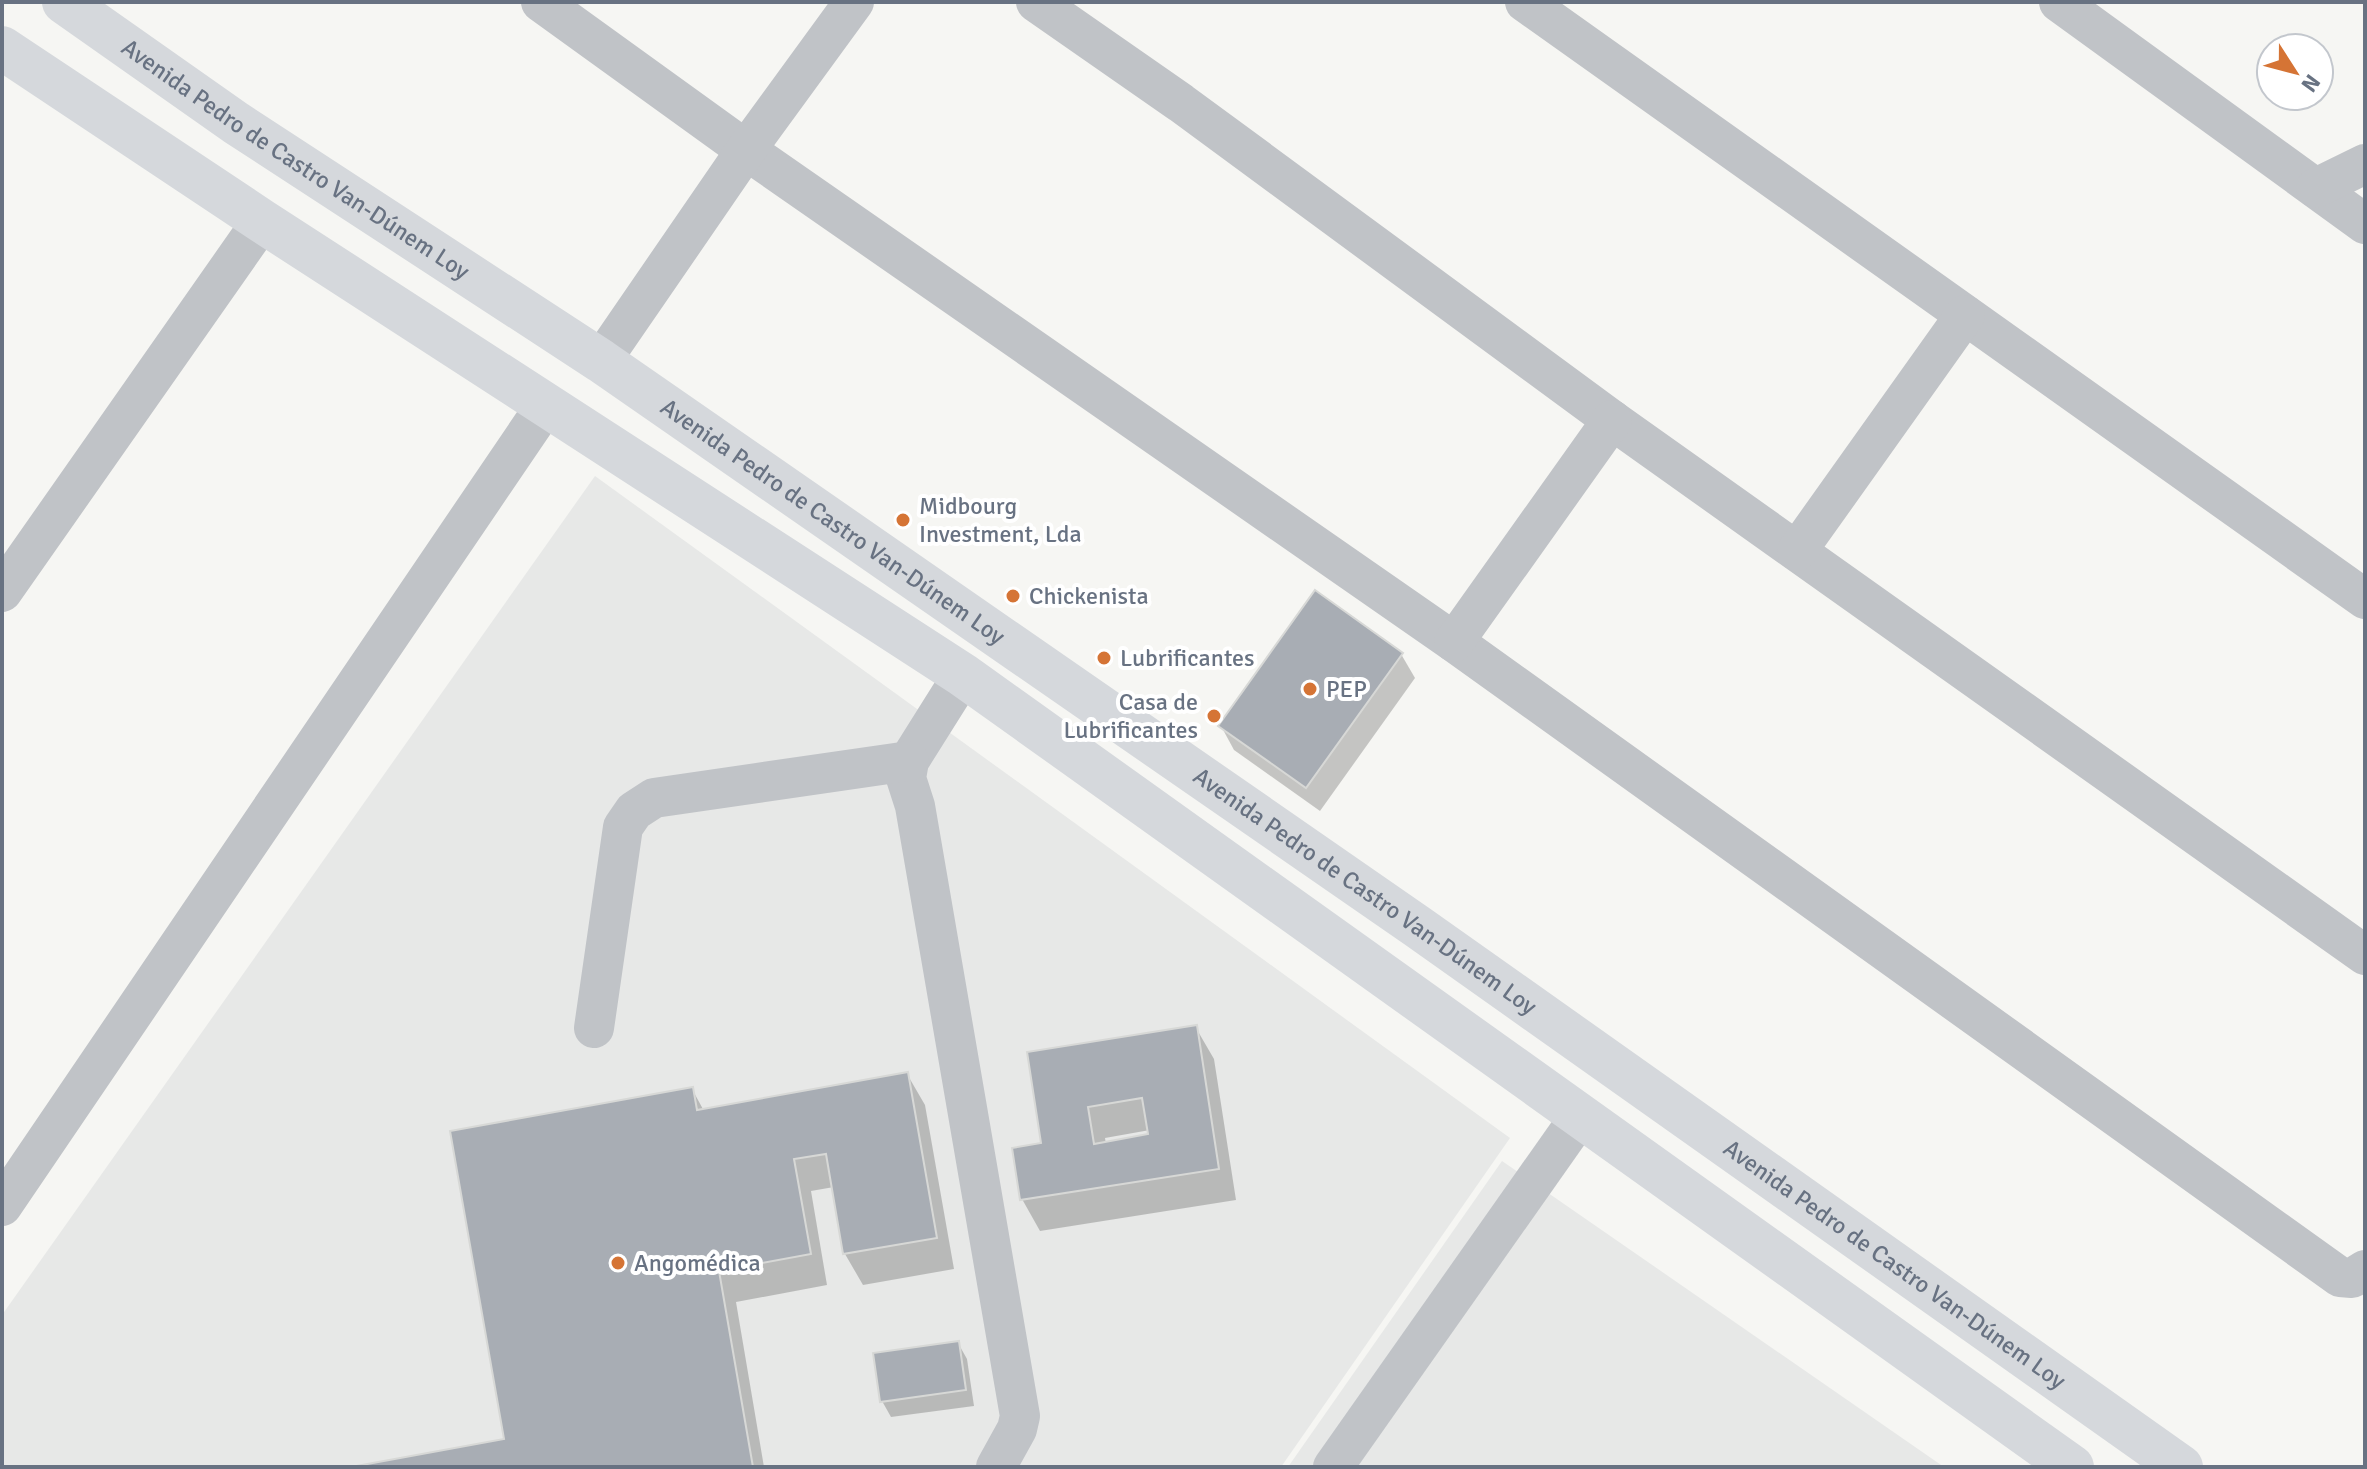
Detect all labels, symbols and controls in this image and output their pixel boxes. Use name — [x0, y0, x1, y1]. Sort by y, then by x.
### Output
street label: Avenida Pedro de Castro Van-Dúnem Loy — [116, 32, 475, 286]
north arrow — [2255, 32, 2335, 112]
text: N — [2295, 69, 2326, 98]
street label: Avenida Pedro de Castro Van-Dúnem Loy — [655, 392, 1011, 651]
place label: Midbourg Investment, Lda — [919, 491, 1082, 549]
marker: Midbourg Investment, Lda — [894, 511, 912, 529]
place label: Chickenista — [1029, 581, 1149, 611]
marker: Chickenista — [1004, 587, 1022, 605]
place label: Lubrificantes — [1120, 643, 1255, 673]
marker: Lubrificantes — [1095, 649, 1113, 667]
place label: PEP — [1326, 674, 1367, 704]
marker: PEP — [1301, 680, 1319, 698]
place label: Casa de Lubrificantes — [1063, 687, 1198, 745]
marker: Casa de Lubrificantes — [1205, 707, 1223, 725]
street label: Avenida Pedro de Castro Van-Dúnem Loy — [1187, 761, 1543, 1021]
street label: Avenida Pedro de Castro Van-Dúnem Loy — [1718, 1133, 2072, 1396]
place label: Angomédica — [634, 1248, 761, 1278]
marker: Angomédica — [609, 1254, 627, 1272]

